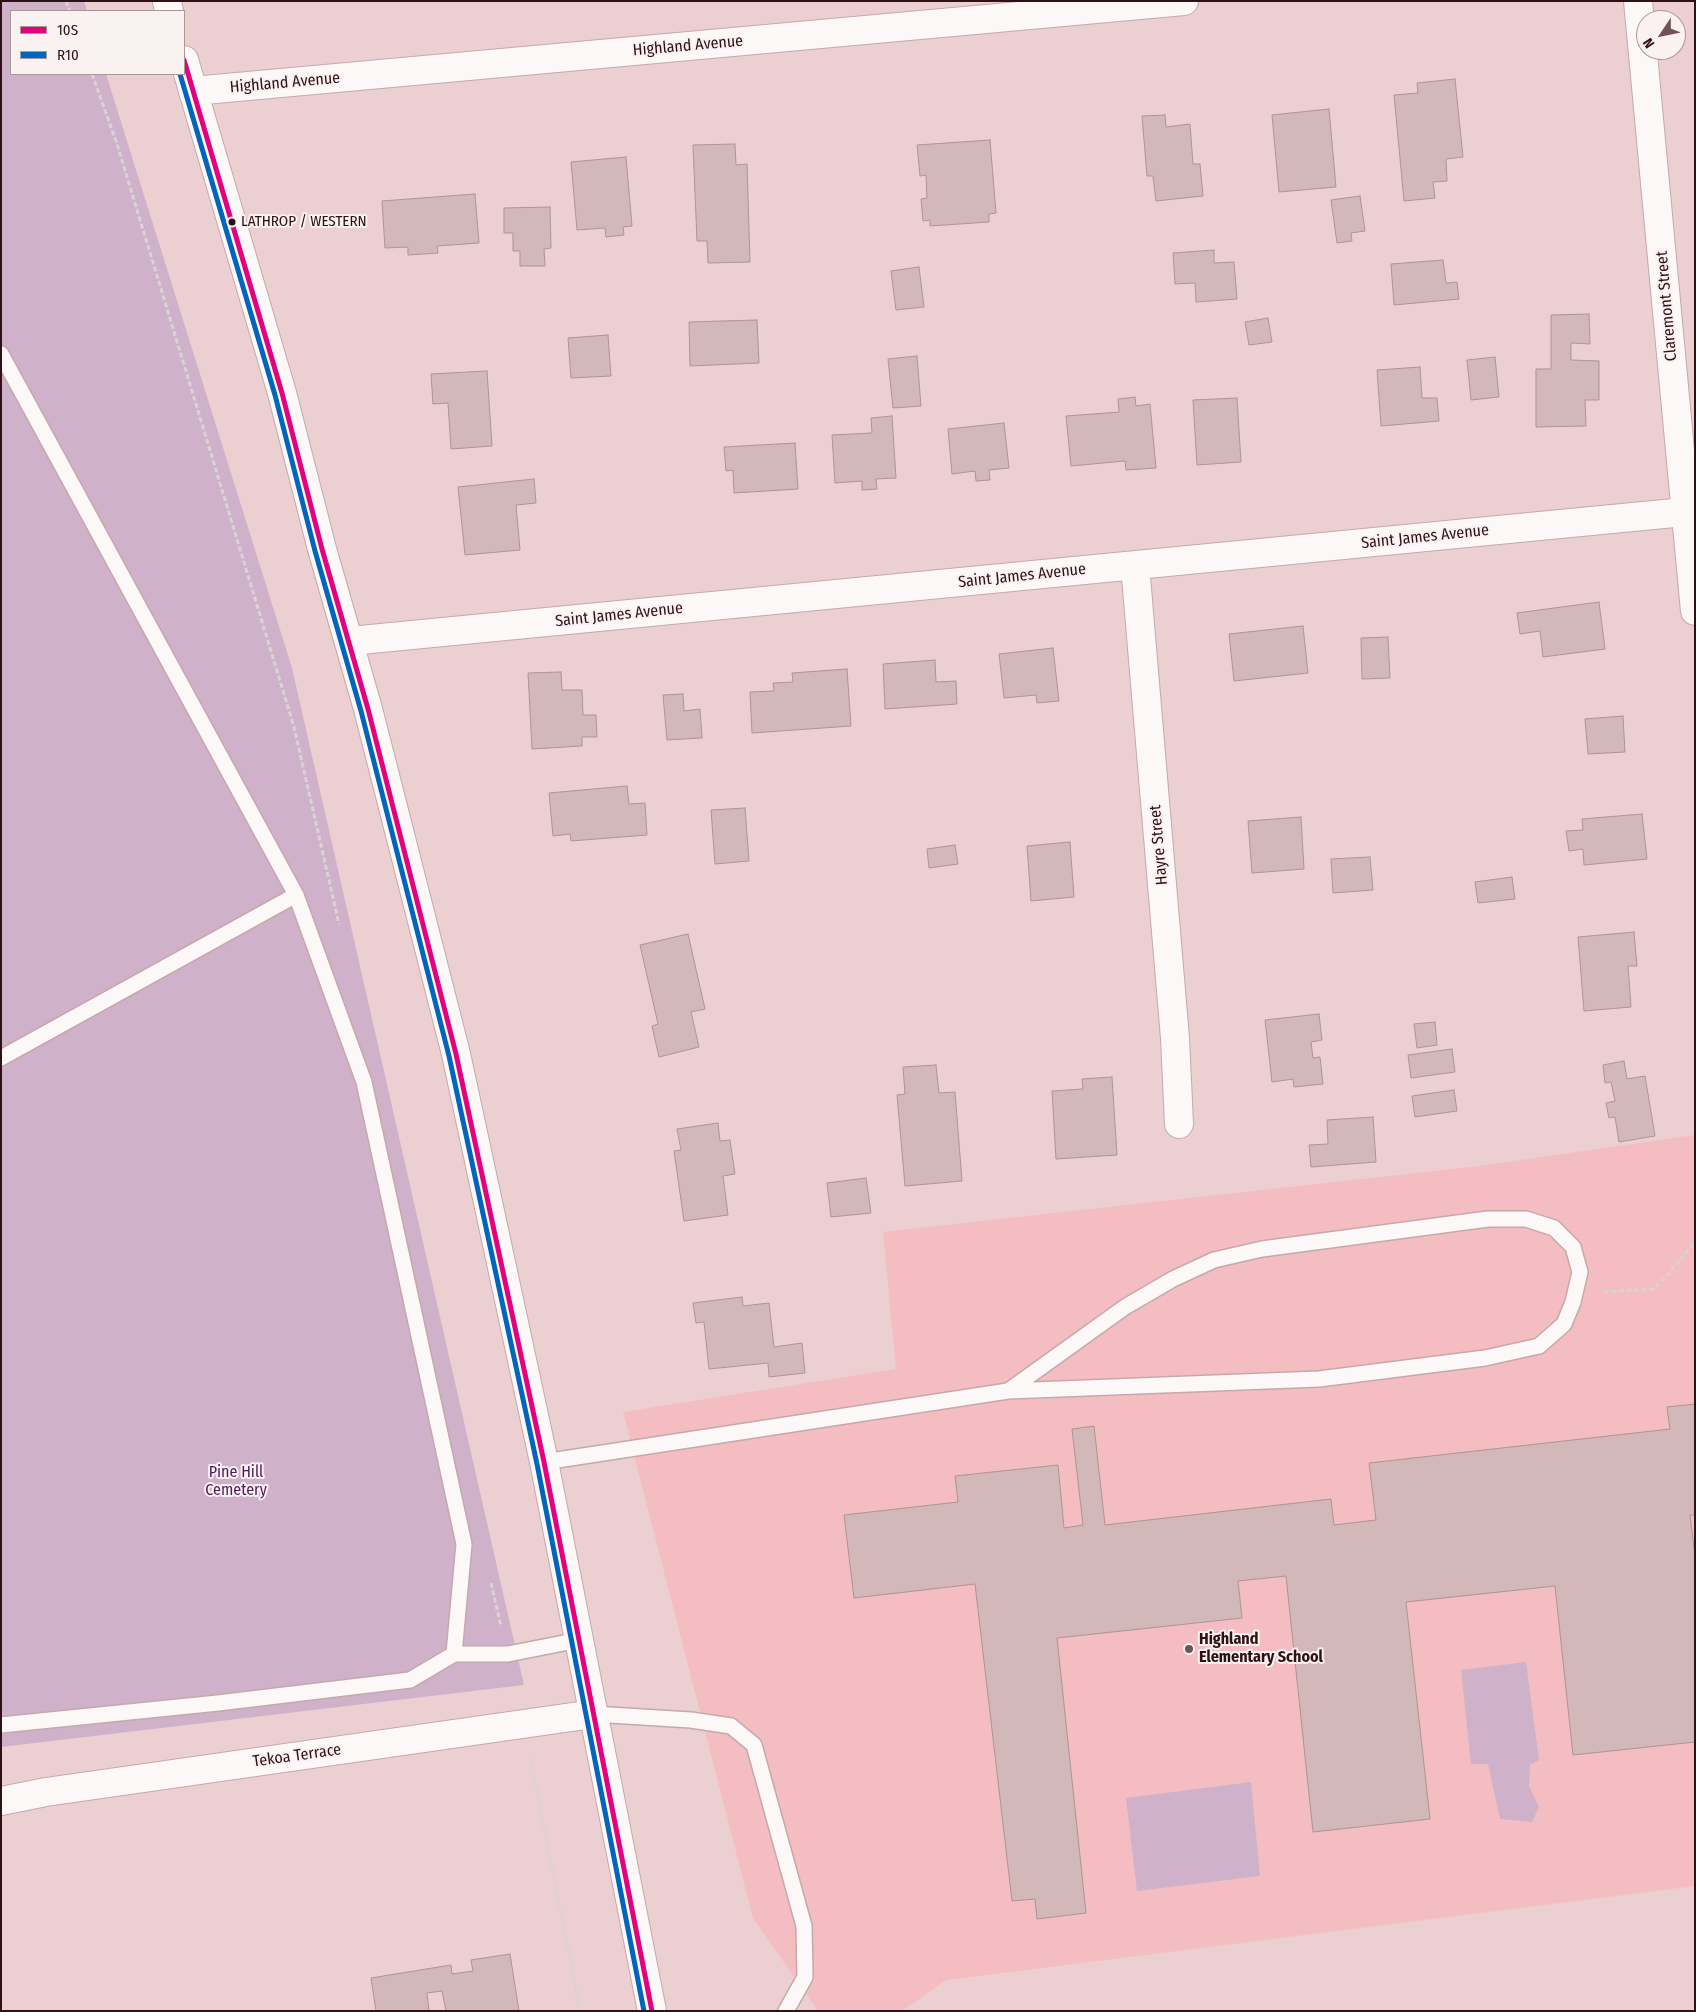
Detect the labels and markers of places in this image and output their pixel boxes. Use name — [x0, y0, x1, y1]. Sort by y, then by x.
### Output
place label: LATHROP / WESTERN — [241, 213, 367, 231]
marker: LATHROP / WESTERN — [227, 217, 237, 227]
place label: Highland Elementary School — [1199, 1630, 1323, 1668]
marker: Highland Elementary School — [1183, 1643, 1195, 1655]

